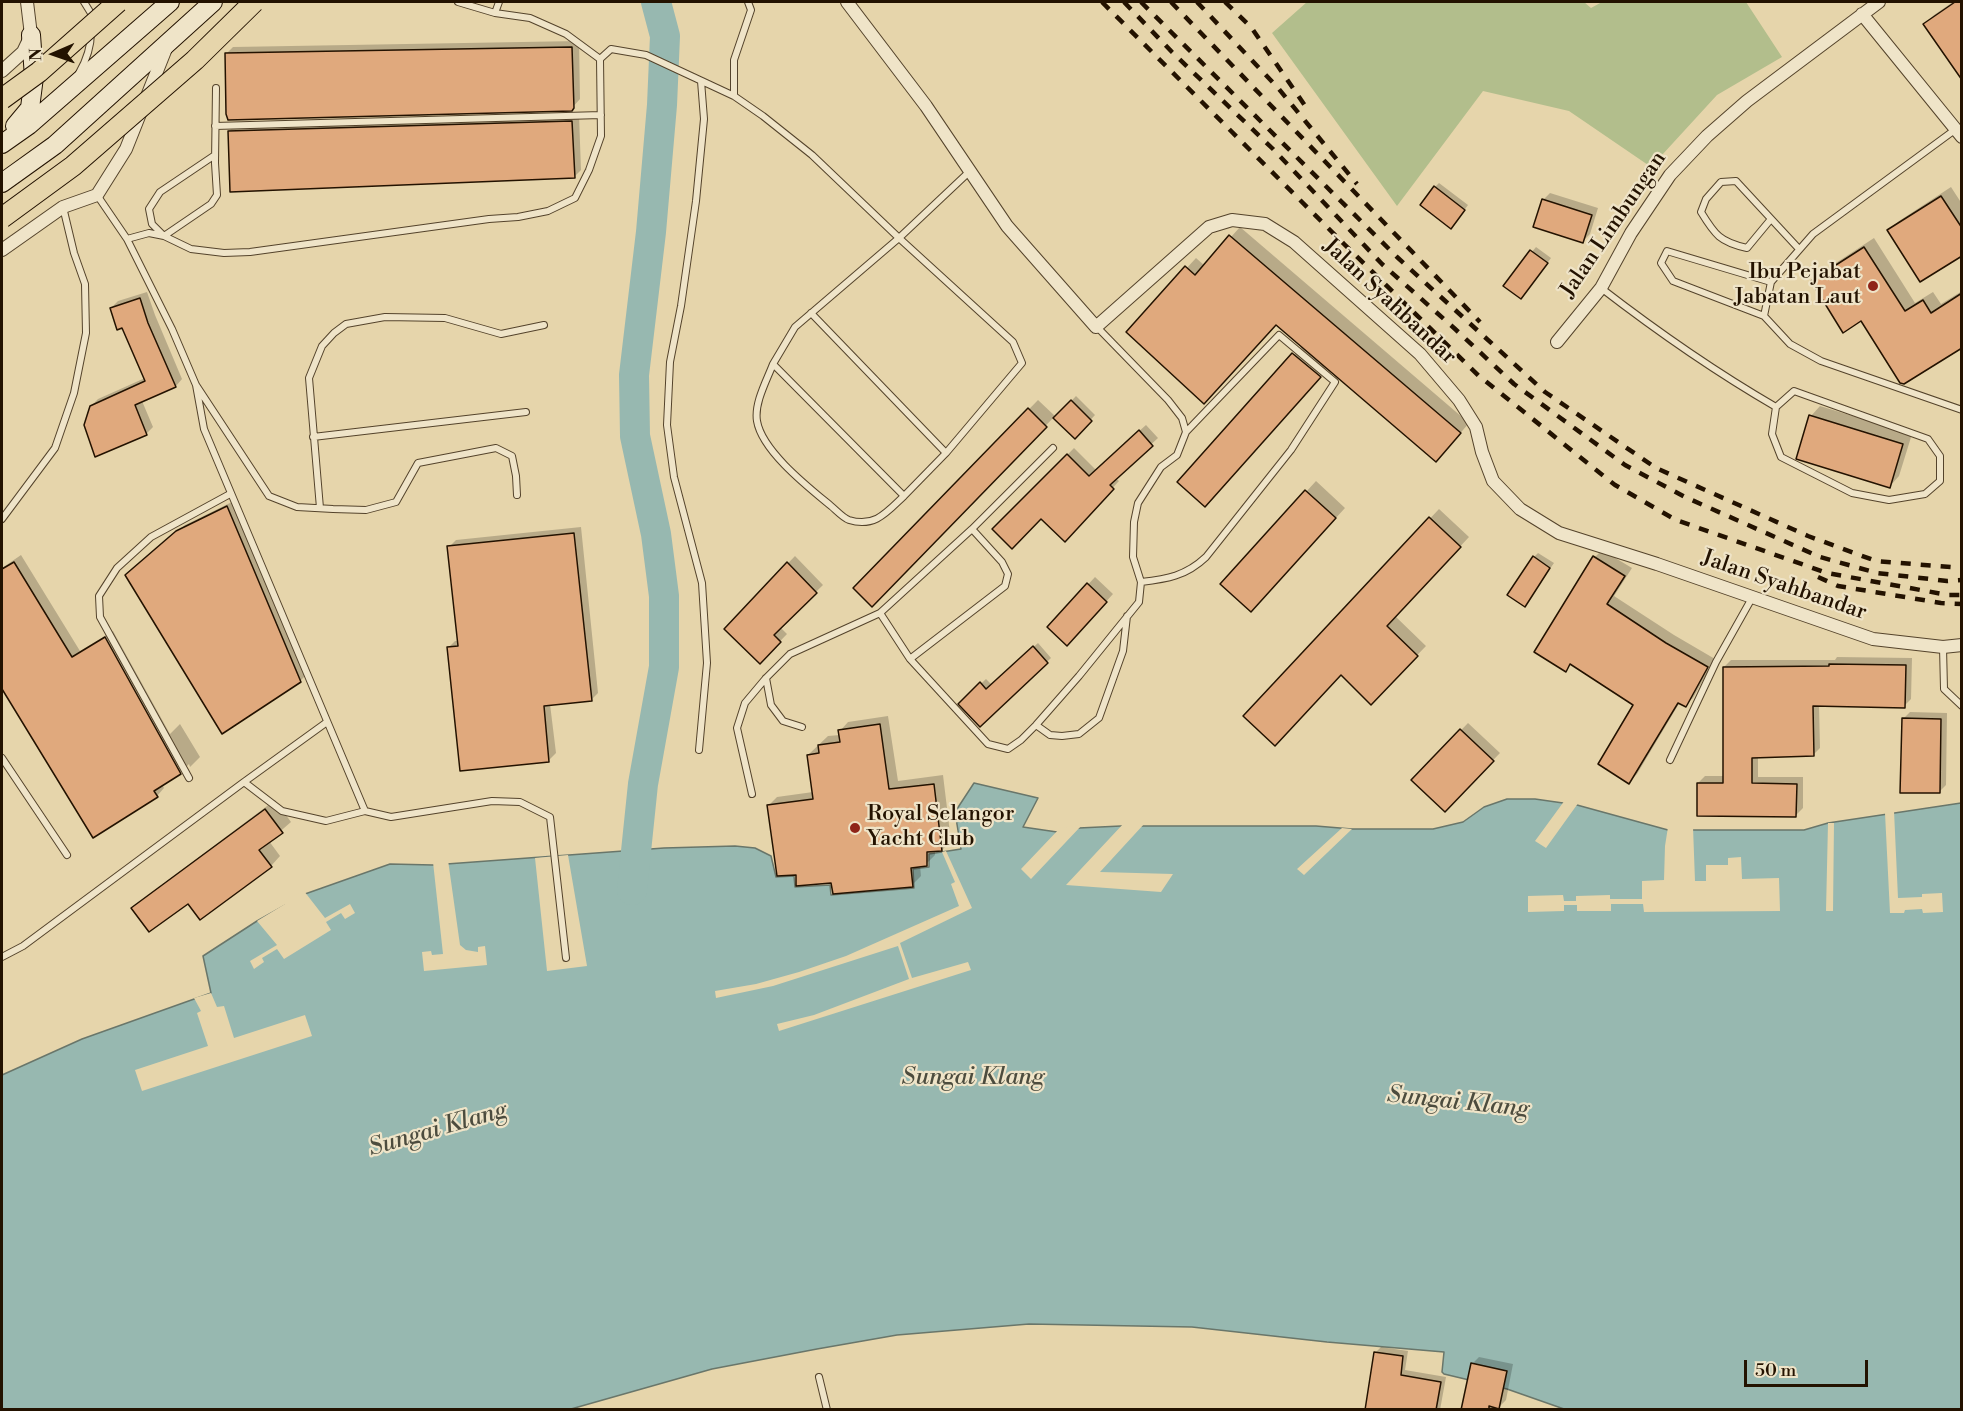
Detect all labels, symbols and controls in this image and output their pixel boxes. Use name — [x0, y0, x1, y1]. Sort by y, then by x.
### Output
north arrow — [24, 24, 84, 84]
text: N — [26, 48, 46, 61]
street label: Jalan Limbungan — [1555, 147, 1673, 303]
street label: Jalan Syahbandar — [1317, 233, 1461, 371]
place label: Ibu Pejabat Jabatan Laut — [1734, 260, 1861, 312]
marker: Ibu Pejabat Jabatan Laut — [1866, 279, 1880, 293]
street label: Jalan Syahbandar — [1698, 545, 1870, 627]
place label: Royal Selangor Yacht Club — [867, 802, 1014, 854]
marker: Royal Selangor Yacht Club — [848, 821, 862, 835]
water label: Sungai Klang — [902, 1064, 1044, 1092]
water label: Sungai Klang — [1385, 1081, 1531, 1125]
water label: Sungai Klang — [365, 1096, 511, 1164]
scale bar — [1747, 1348, 1872, 1386]
text: 50 m — [1755, 1359, 1796, 1382]

